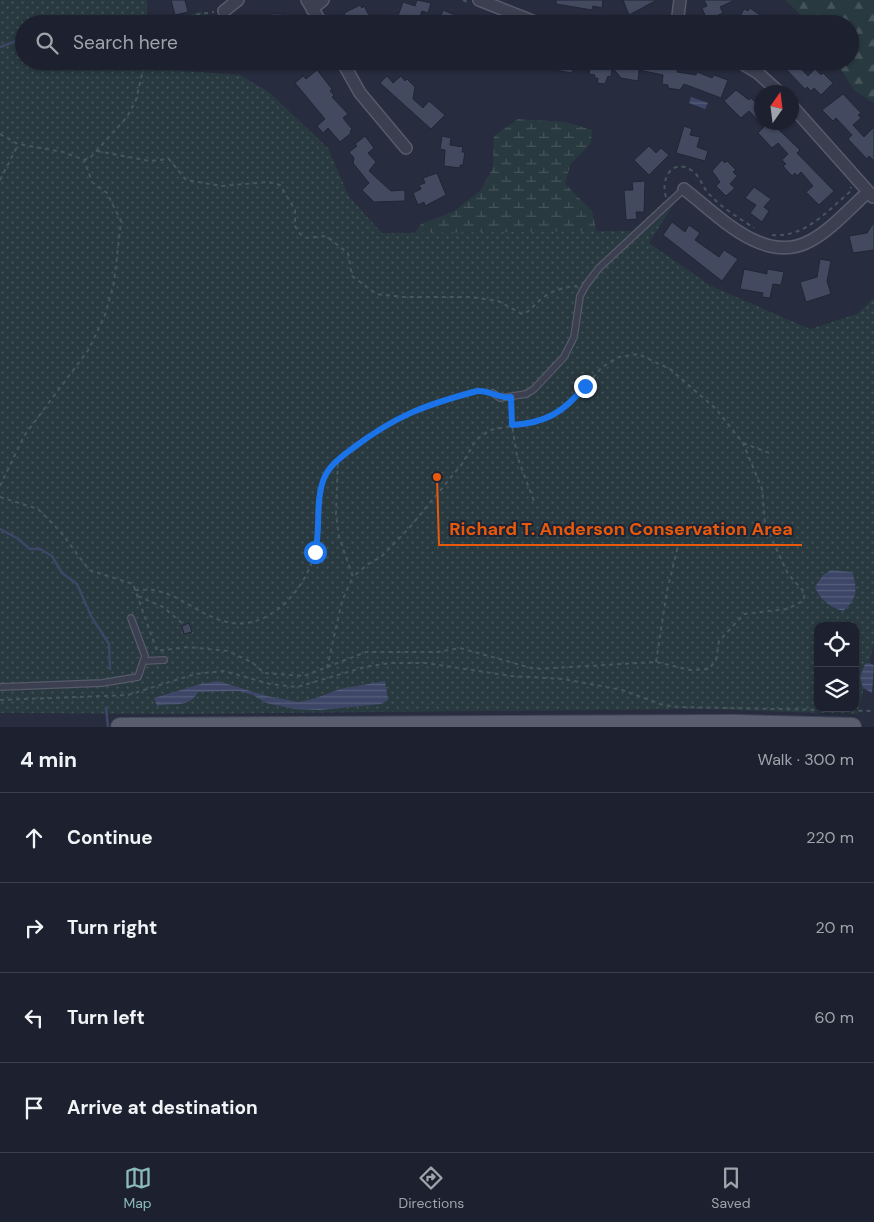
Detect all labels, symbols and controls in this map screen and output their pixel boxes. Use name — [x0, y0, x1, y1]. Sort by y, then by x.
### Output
search box — [15, 15, 859, 70]
icon: search — [33, 29, 61, 57]
text: Search here — [73, 30, 178, 55]
north arrow — [754, 85, 799, 130]
route end — [574, 375, 597, 398]
callout: Richard T. Anderson Conservation Area — [439, 512, 802, 545]
text: Richard T. Anderson Conservation Area — [449, 517, 793, 541]
route start — [304, 541, 327, 564]
map controls — [814, 622, 859, 712]
button: locate — [814, 622, 859, 667]
button: layers — [814, 667, 859, 712]
text: 4 min — [20, 746, 77, 774]
text: Walk · 300 m — [757, 749, 854, 770]
icon: ahead — [20, 824, 48, 852]
text: Continue — [67, 825, 153, 850]
text: 220 m — [806, 827, 854, 848]
icon: right — [20, 914, 48, 942]
text: Turn right — [67, 915, 157, 940]
text: 20 m — [815, 917, 854, 938]
icon: left — [20, 1004, 48, 1032]
text: Turn left — [67, 1005, 145, 1030]
text: 60 m — [814, 1007, 854, 1028]
icon: arrive — [20, 1094, 48, 1122]
text: Arrive at destination — [67, 1095, 258, 1120]
tab: Map — [123, 1164, 152, 1212]
tab: Directions — [399, 1164, 464, 1212]
tab: Saved — [711, 1164, 751, 1212]

